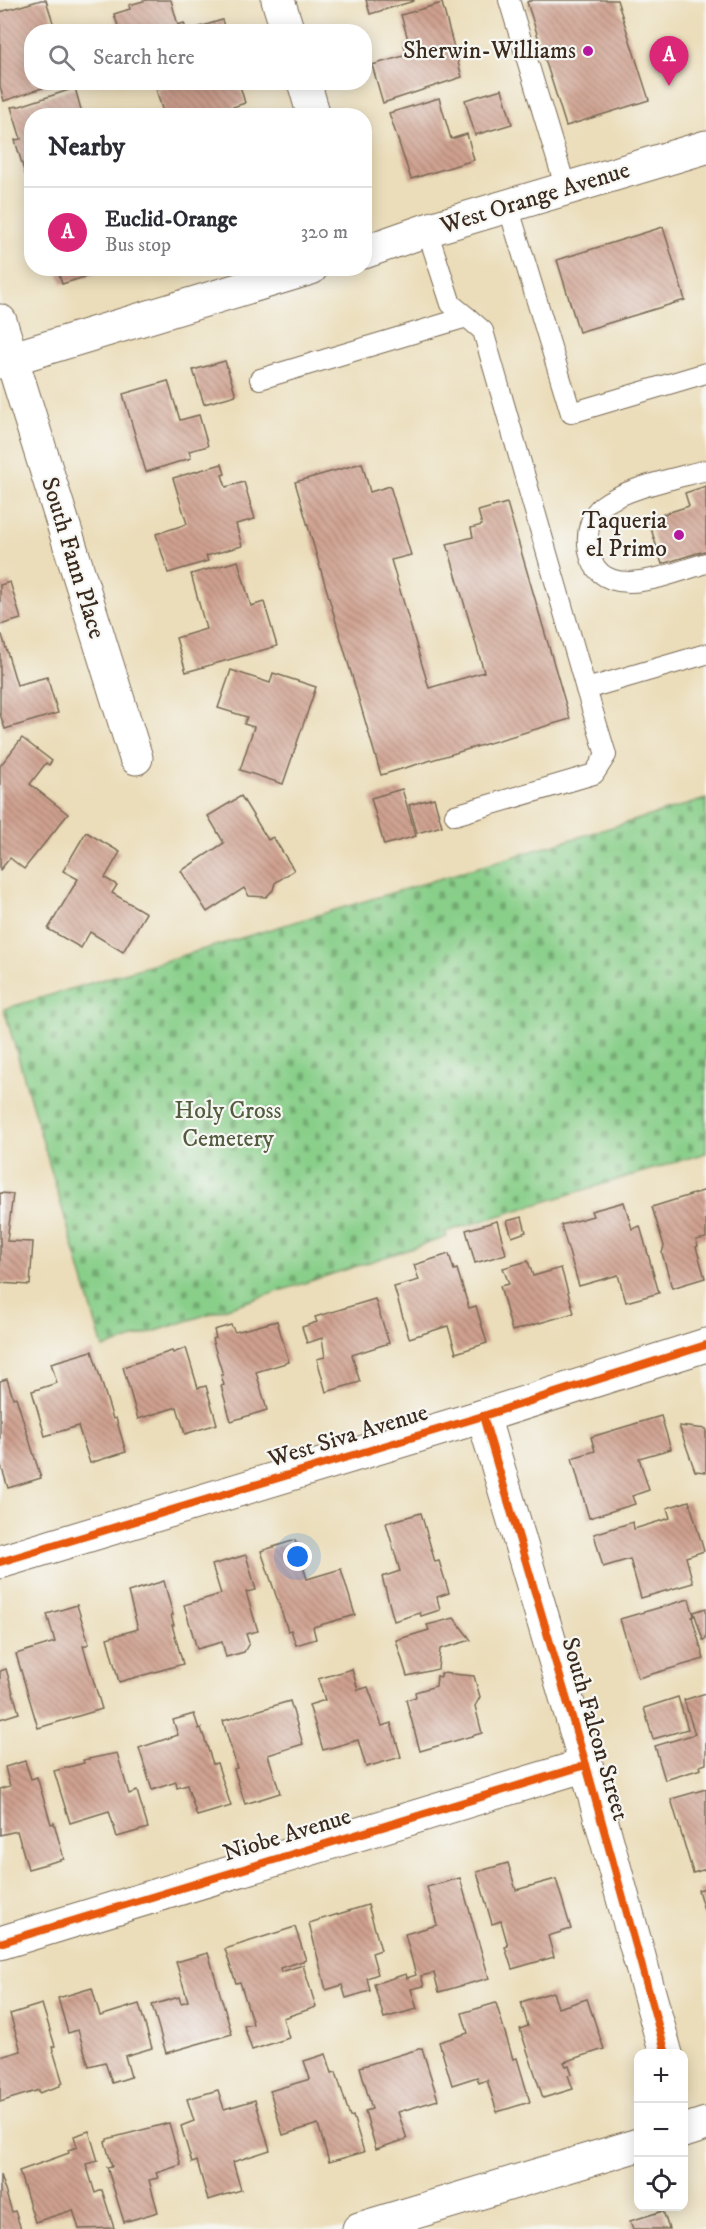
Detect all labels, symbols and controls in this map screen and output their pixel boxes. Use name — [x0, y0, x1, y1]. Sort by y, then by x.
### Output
search box — [24, 24, 372, 90]
place label: Sherwin-Williams — [403, 36, 576, 66]
pin: A — [650, 36, 688, 86]
icon: search — [45, 41, 78, 74]
text: Search here — [93, 44, 195, 71]
marker: Sherwin-Williams — [581, 44, 595, 58]
text: Nearby — [48, 131, 125, 164]
street label: West Orange Avenue — [436, 155, 633, 241]
text: Euclid-Orange — [105, 206, 237, 233]
text: A — [61, 220, 74, 245]
text: 320 m — [301, 220, 348, 245]
text: Bus stop — [105, 233, 171, 258]
street label: South Fann Place — [34, 474, 112, 642]
place label: Taqueria el Primo — [582, 506, 668, 564]
marker: Taqueria el Primo — [672, 528, 686, 542]
park label: Holy Cross Cemetery — [174, 1096, 282, 1154]
street label: West Siva Avenue — [264, 1397, 432, 1475]
your location — [283, 1542, 312, 1571]
street label: South Falcon Street — [555, 1634, 636, 1824]
street label: Niobe Avenue — [219, 1801, 355, 1869]
map controls — [634, 2049, 688, 2211]
button: + — [634, 2049, 688, 2103]
button: − — [634, 2103, 688, 2157]
button: locate — [634, 2157, 688, 2211]

